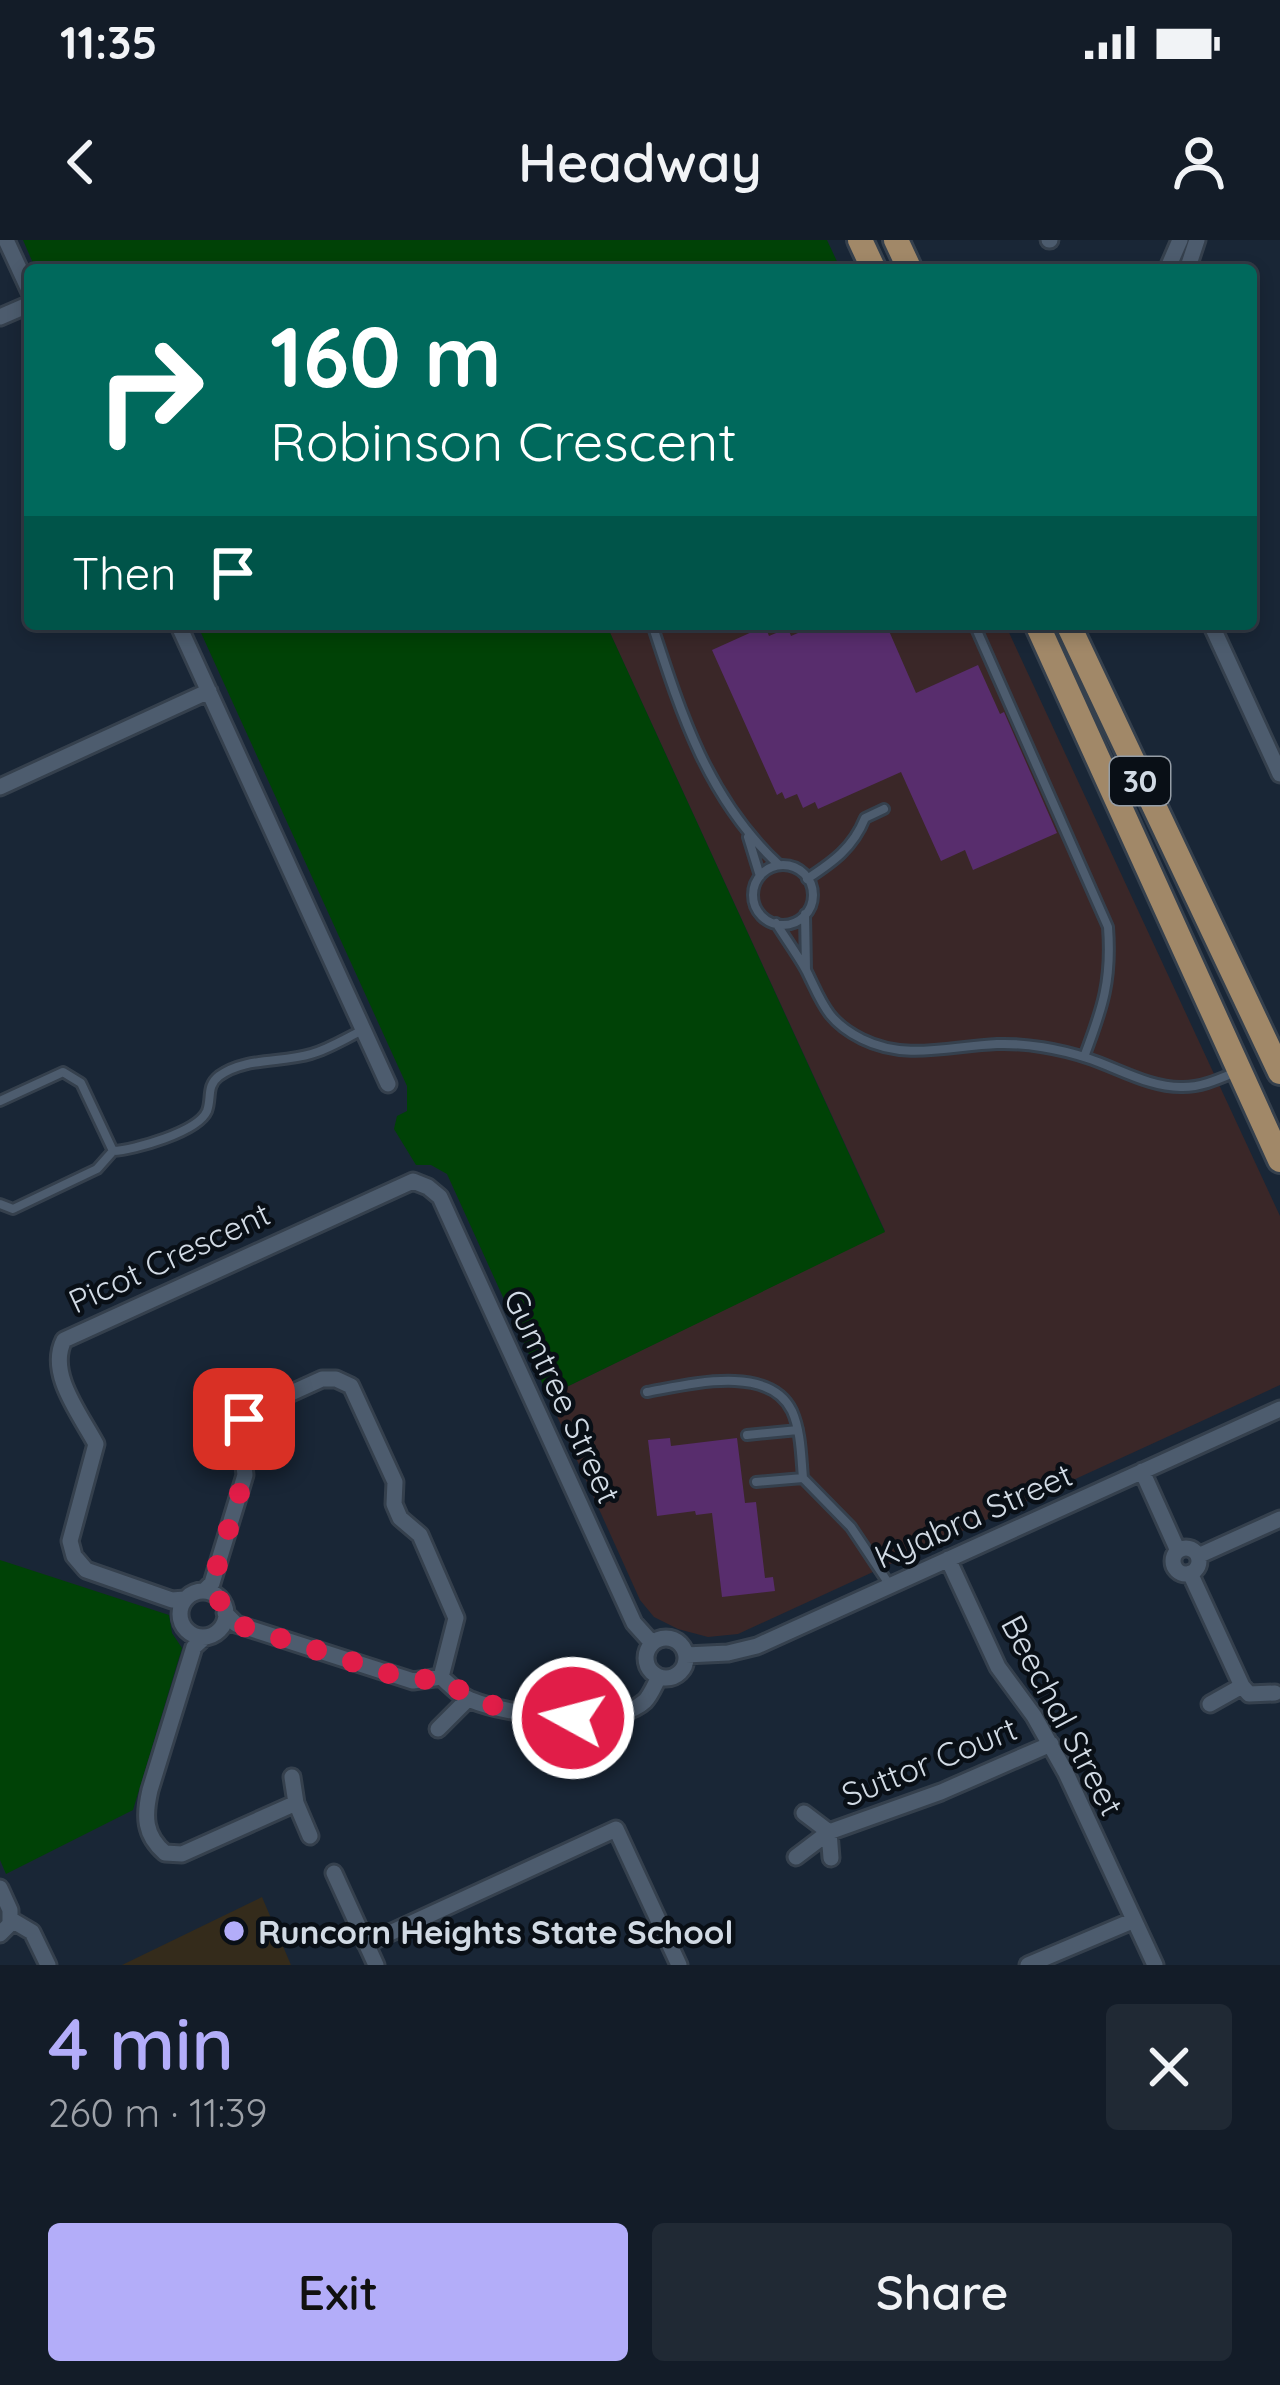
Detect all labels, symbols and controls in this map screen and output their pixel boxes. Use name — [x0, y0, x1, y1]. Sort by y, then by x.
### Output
text: 11:35 — [60, 14, 157, 70]
text: Headway — [518, 128, 762, 196]
icon: back — [48, 129, 114, 195]
icon: person — [1166, 129, 1232, 195]
text: 160 m — [270, 303, 502, 408]
icon: right — [72, 312, 228, 468]
text: Robinson Crescent — [270, 407, 737, 475]
icon: arrive — [200, 540, 266, 606]
text: Then — [72, 545, 176, 601]
road number: 30 — [1110, 757, 1170, 805]
street label: Picot Crescent — [62, 1192, 276, 1322]
street label: Gumtree Street — [496, 1282, 630, 1510]
pin — [193, 1368, 295, 1470]
icon: arrive — [211, 1386, 277, 1452]
street label: Kyabra Street — [868, 1453, 1078, 1577]
street label: Beechal Street — [993, 1608, 1133, 1822]
position arrow — [510, 1655, 636, 1781]
street label: Suttor Court — [835, 1707, 1023, 1815]
place label: Runcorn Heights State School — [258, 1911, 733, 1952]
marker: Runcorn Heights State School — [221, 1918, 247, 1944]
text: 4 min — [48, 1998, 234, 2088]
button: close — [1106, 2004, 1232, 2130]
text: 260 m · 11:39 — [48, 2088, 267, 2137]
button: Exit — [48, 2223, 628, 2361]
button: Share — [652, 2223, 1232, 2361]

